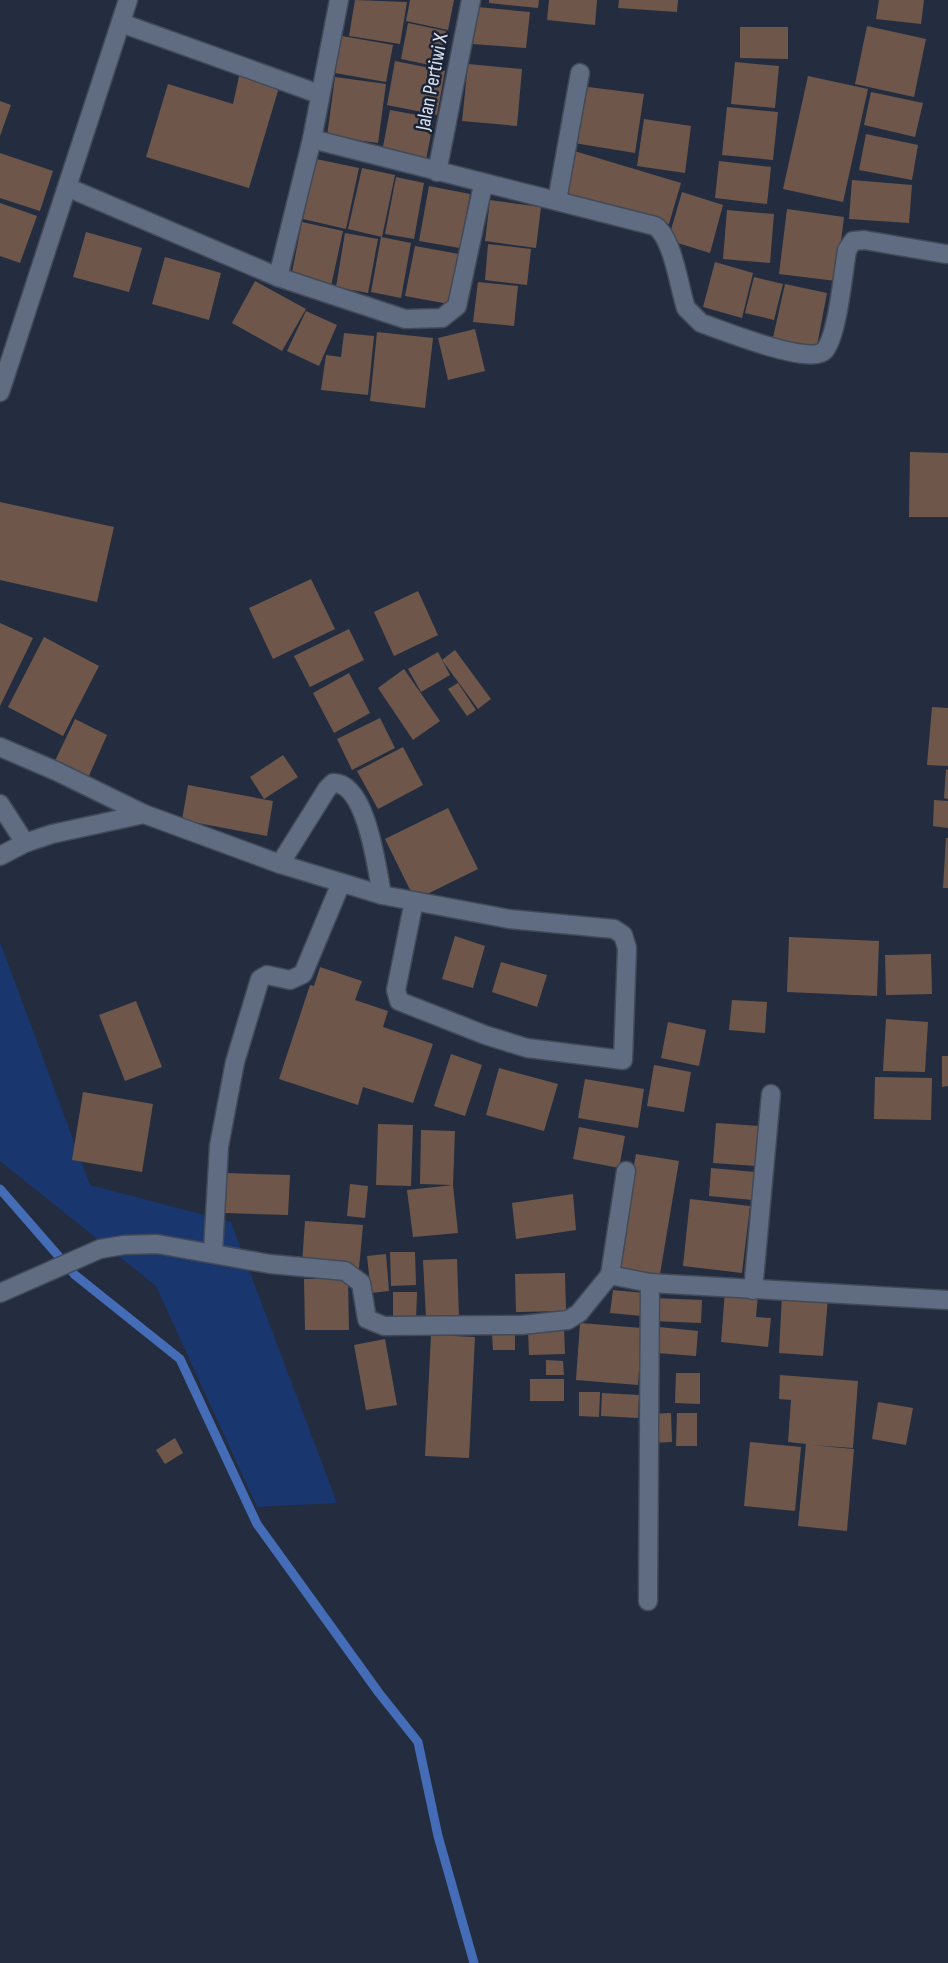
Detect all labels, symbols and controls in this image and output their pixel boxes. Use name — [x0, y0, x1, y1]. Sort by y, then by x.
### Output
street label: Jalan Pertiwi X — [410, 31, 454, 134]

